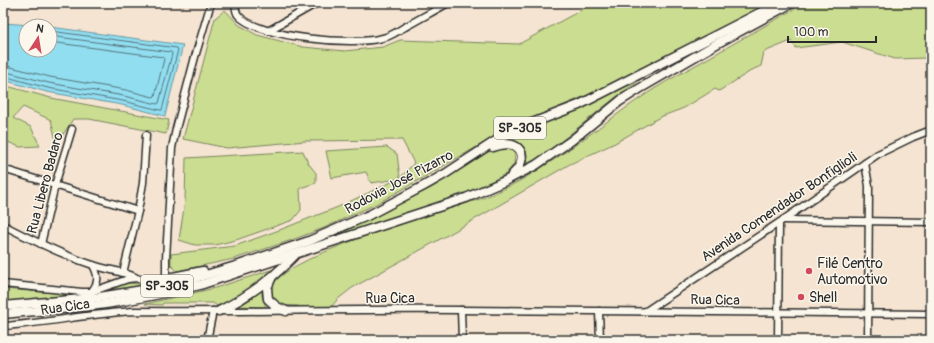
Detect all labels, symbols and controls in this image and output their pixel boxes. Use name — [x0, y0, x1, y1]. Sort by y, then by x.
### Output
north arrow — [18, 18, 58, 58]
scale bar — [788, 18, 876, 44]
text: N — [35, 22, 46, 36]
text: 100 m — [794, 25, 829, 40]
road number: SP-305 — [494, 117, 546, 139]
street label: Rua Libero Badaro — [23, 130, 67, 236]
street label: Rodovia José Pizarro — [342, 146, 457, 218]
street label: Avenida Comendador Bonfiglioli — [698, 148, 860, 265]
place label: Filé Centro Automotivo — [817, 255, 888, 288]
marker: Filé Centro Automotivo — [804, 266, 814, 276]
road number: SP-305 — [141, 275, 193, 297]
place label: Shell — [809, 289, 837, 306]
street label: Rua Cica — [365, 290, 415, 307]
street label: Rua Cica — [690, 291, 740, 309]
marker: Shell — [796, 292, 806, 302]
street label: Rua Cica — [39, 295, 91, 319]

